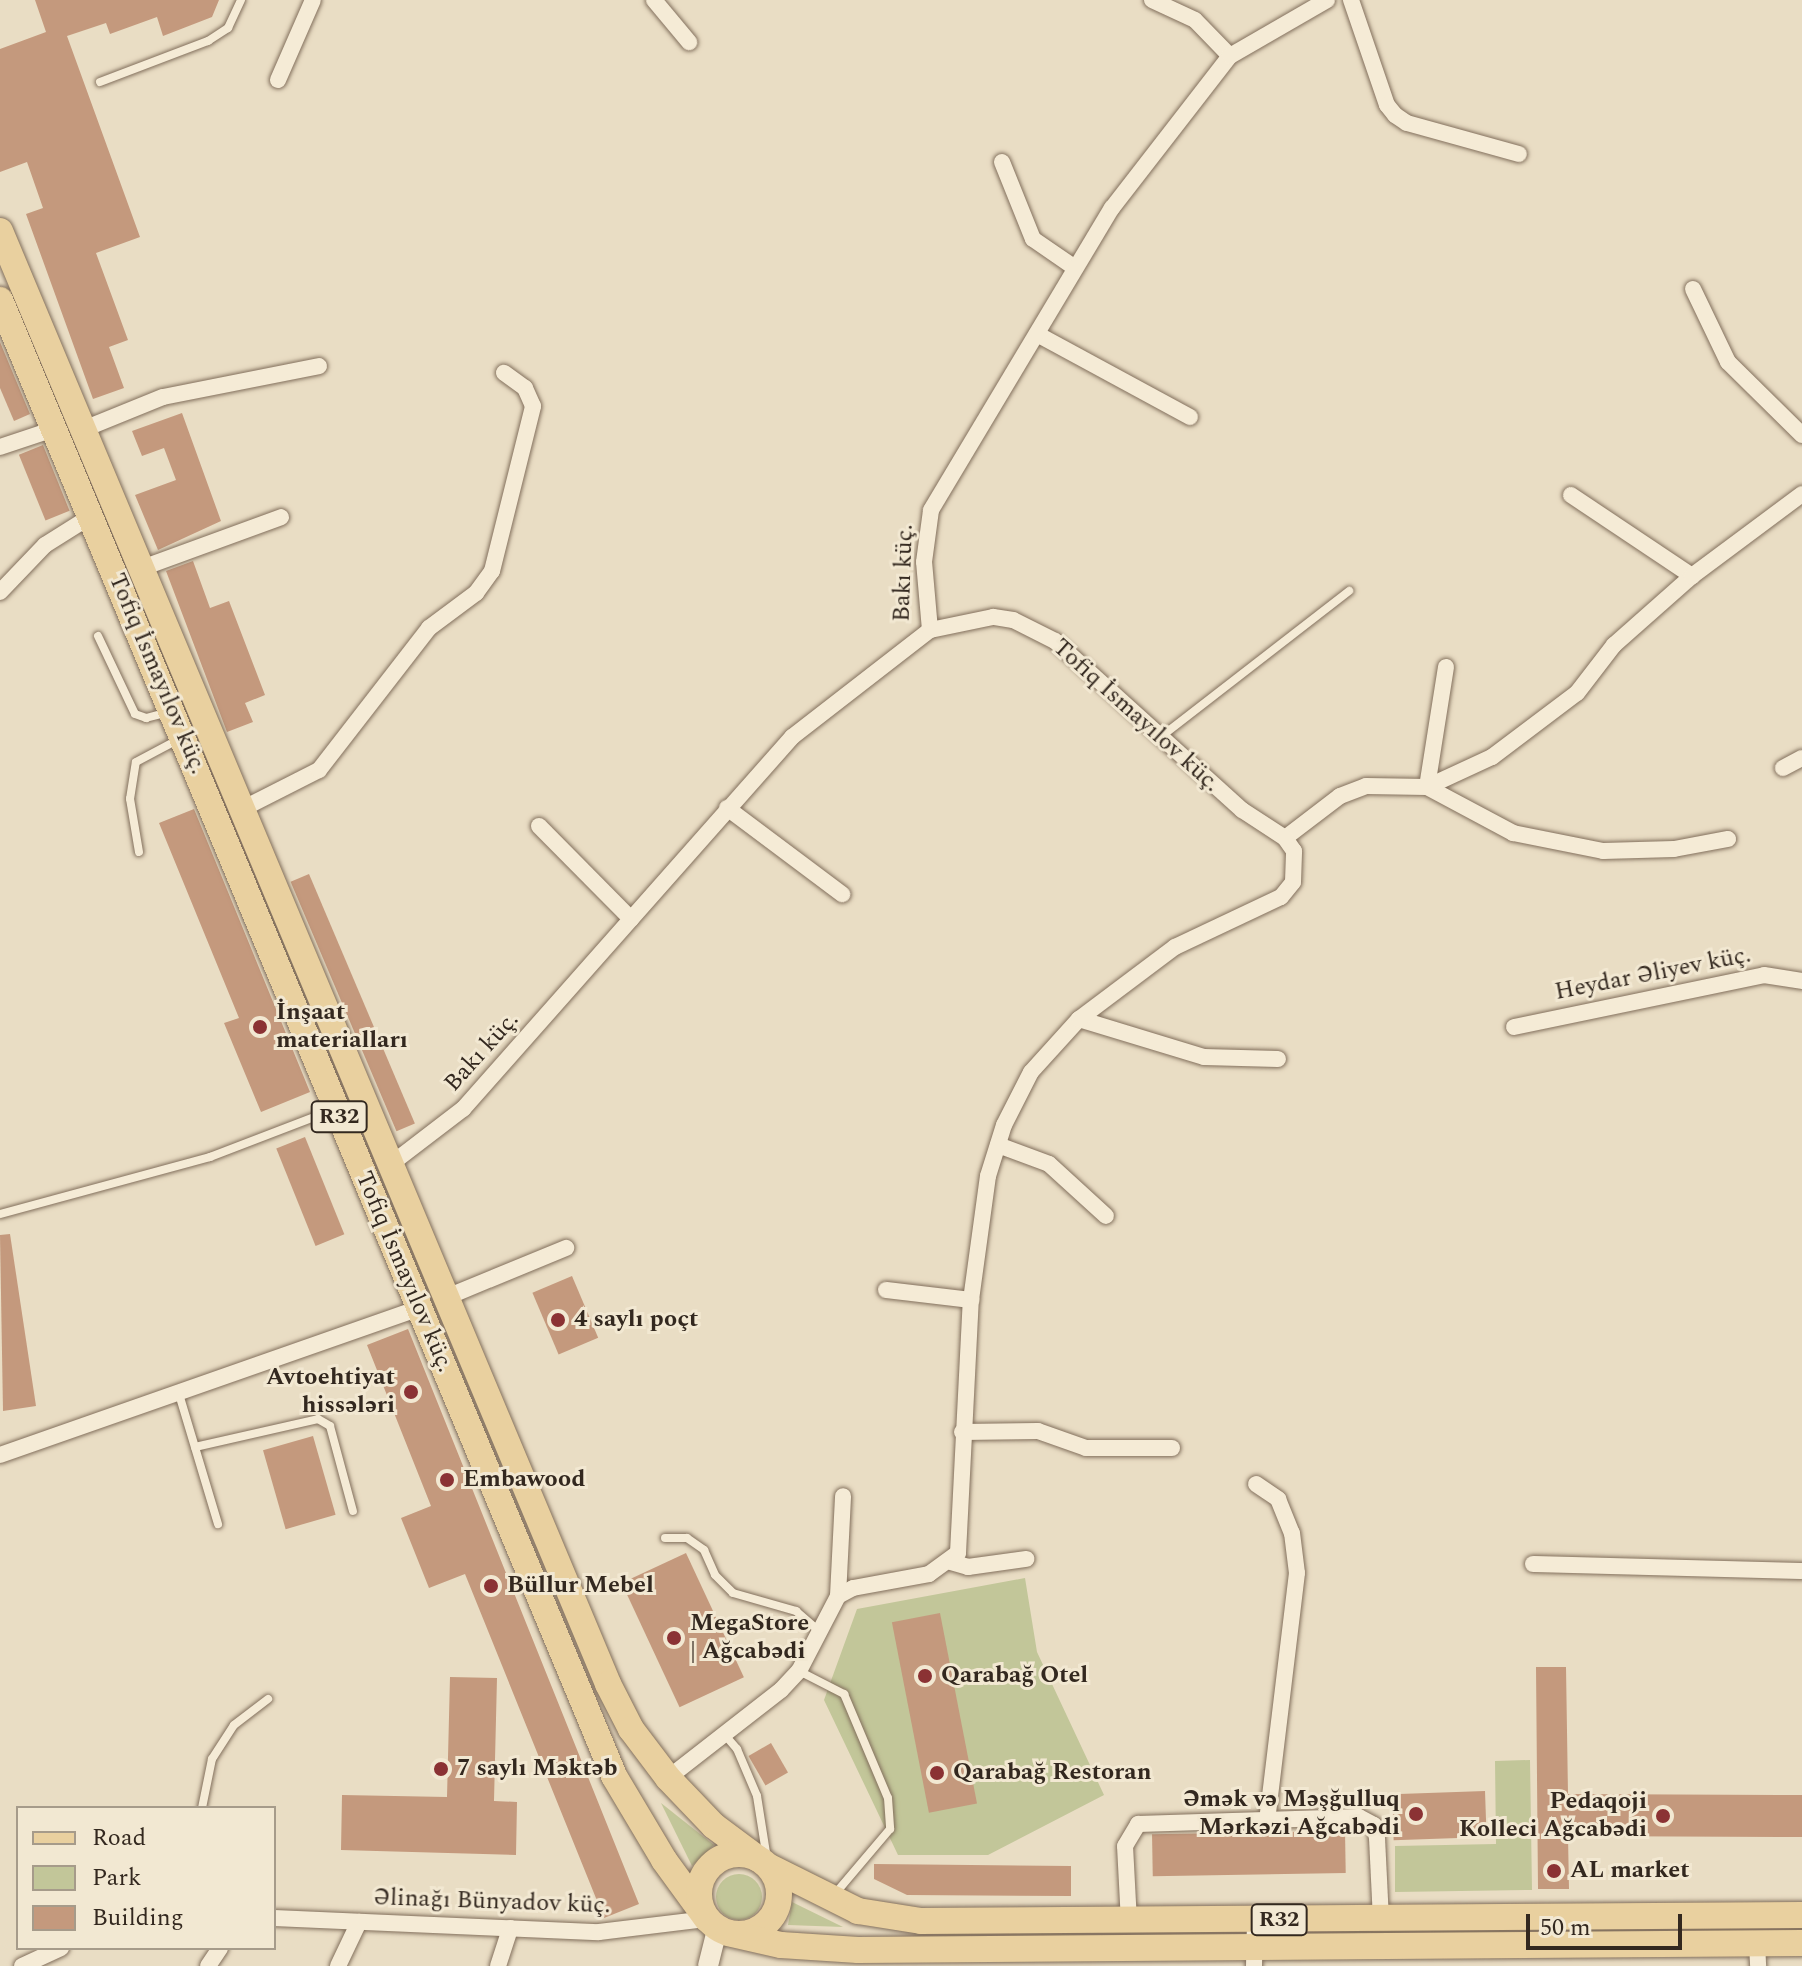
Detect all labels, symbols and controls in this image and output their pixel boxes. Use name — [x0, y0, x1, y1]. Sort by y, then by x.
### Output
street label: Bakı küç. — [888, 524, 920, 622]
street label: Tofiq İsmayılov küç. — [102, 569, 212, 779]
street label: Tofiq İsmayılov küç. — [1046, 633, 1226, 799]
street label: Heydar Əliyev küç. — [1553, 941, 1753, 1007]
place label: İnşaat materialları — [276, 999, 408, 1055]
street label: Bakı küç. — [439, 1006, 525, 1098]
marker: İnşaat materialları — [251, 1018, 269, 1036]
road number: R32 — [309, 1099, 369, 1135]
street label: Tofiq İsmayılov küç. — [349, 1167, 459, 1377]
place label: 4 saylı poçt — [574, 1306, 698, 1334]
marker: 4 saylı poçt — [549, 1311, 567, 1329]
place label: Avtoehtiyat hissələri — [266, 1364, 395, 1420]
marker: Avtoehtiyat hissələri — [402, 1383, 420, 1401]
place label: Embawood — [463, 1466, 585, 1494]
marker: Embawood — [438, 1471, 456, 1489]
place label: Büllur Mebel — [507, 1572, 654, 1600]
marker: Büllur Mebel — [482, 1577, 500, 1595]
place label: MegaStore | Ağcabədi — [690, 1610, 809, 1666]
marker: MegaStore | Ağcabədi — [665, 1629, 683, 1647]
place label: Qarabağ Otel — [941, 1662, 1088, 1690]
marker: Qarabağ Otel — [916, 1667, 934, 1685]
place label: 7 saylı Məktəb — [457, 1755, 617, 1783]
place label: Qarabağ Restoran — [953, 1759, 1152, 1787]
marker: 7 saylı Məktəb — [432, 1760, 450, 1778]
marker: Qarabağ Restoran — [928, 1764, 946, 1782]
place label: Əmək və Məşğulluq Mərkəzi Ağcabədi — [1183, 1786, 1400, 1842]
place label: Pedaqoji Kolleci Ağcabədi — [1459, 1788, 1647, 1844]
marker: Əmək və Məşğulluq Mərkəzi Ağcabədi — [1407, 1805, 1425, 1823]
legend — [16, 1806, 276, 1950]
marker: Pedaqoji Kolleci Ağcabədi — [1654, 1807, 1672, 1825]
text: Road — [92, 1820, 146, 1856]
place label: AL market — [1570, 1857, 1689, 1885]
text: Park — [92, 1860, 142, 1896]
marker: AL market — [1545, 1862, 1563, 1880]
street label: Əlinağı Bünyadov küç. — [373, 1883, 611, 1921]
scale bar — [1530, 1898, 1686, 1948]
text: Building — [92, 1900, 184, 1936]
road number: R32 — [1249, 1902, 1309, 1938]
text: 50 m — [1540, 1910, 1591, 1946]

